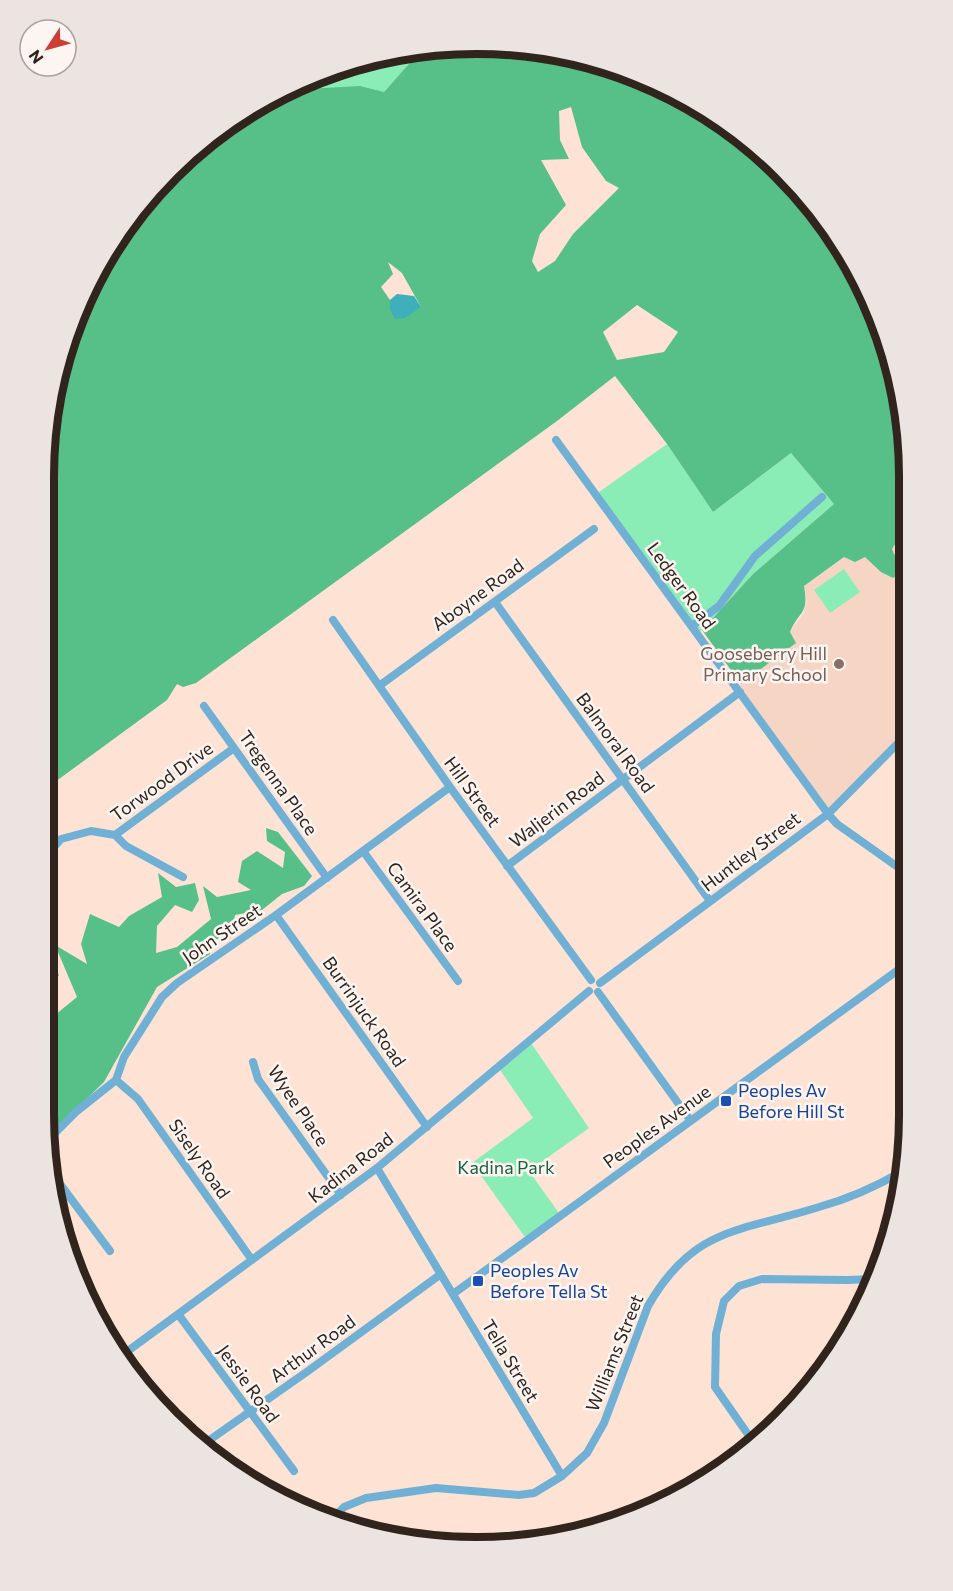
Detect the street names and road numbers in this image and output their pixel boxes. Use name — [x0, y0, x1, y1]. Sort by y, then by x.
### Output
street label: Ledger Road — [643, 538, 721, 633]
street label: Aboyne Road — [427, 554, 528, 635]
street label: Balmoral Road — [572, 688, 660, 797]
street label: Tregenna Place — [235, 726, 323, 839]
street label: Torwood Drive — [106, 737, 217, 826]
street label: Hill Street — [440, 752, 506, 831]
street label: Waljerin Road — [505, 766, 608, 852]
street label: Huntley Street — [696, 807, 804, 896]
street label: Camira Place — [383, 857, 463, 956]
street label: John Street — [178, 899, 265, 968]
street label: Burrinjuck Road — [319, 952, 411, 1071]
street label: Wyee Place — [264, 1061, 334, 1150]
street label: Peoples Avenue — [598, 1080, 714, 1173]
street label: Sisely Road — [164, 1114, 235, 1203]
street label: Kadina Road — [304, 1127, 397, 1207]
street label: Williams Street — [581, 1291, 648, 1414]
street label: Arthur Road — [265, 1310, 359, 1386]
street label: Tella Street — [478, 1315, 544, 1406]
street label: Jessie Road — [213, 1340, 284, 1427]

